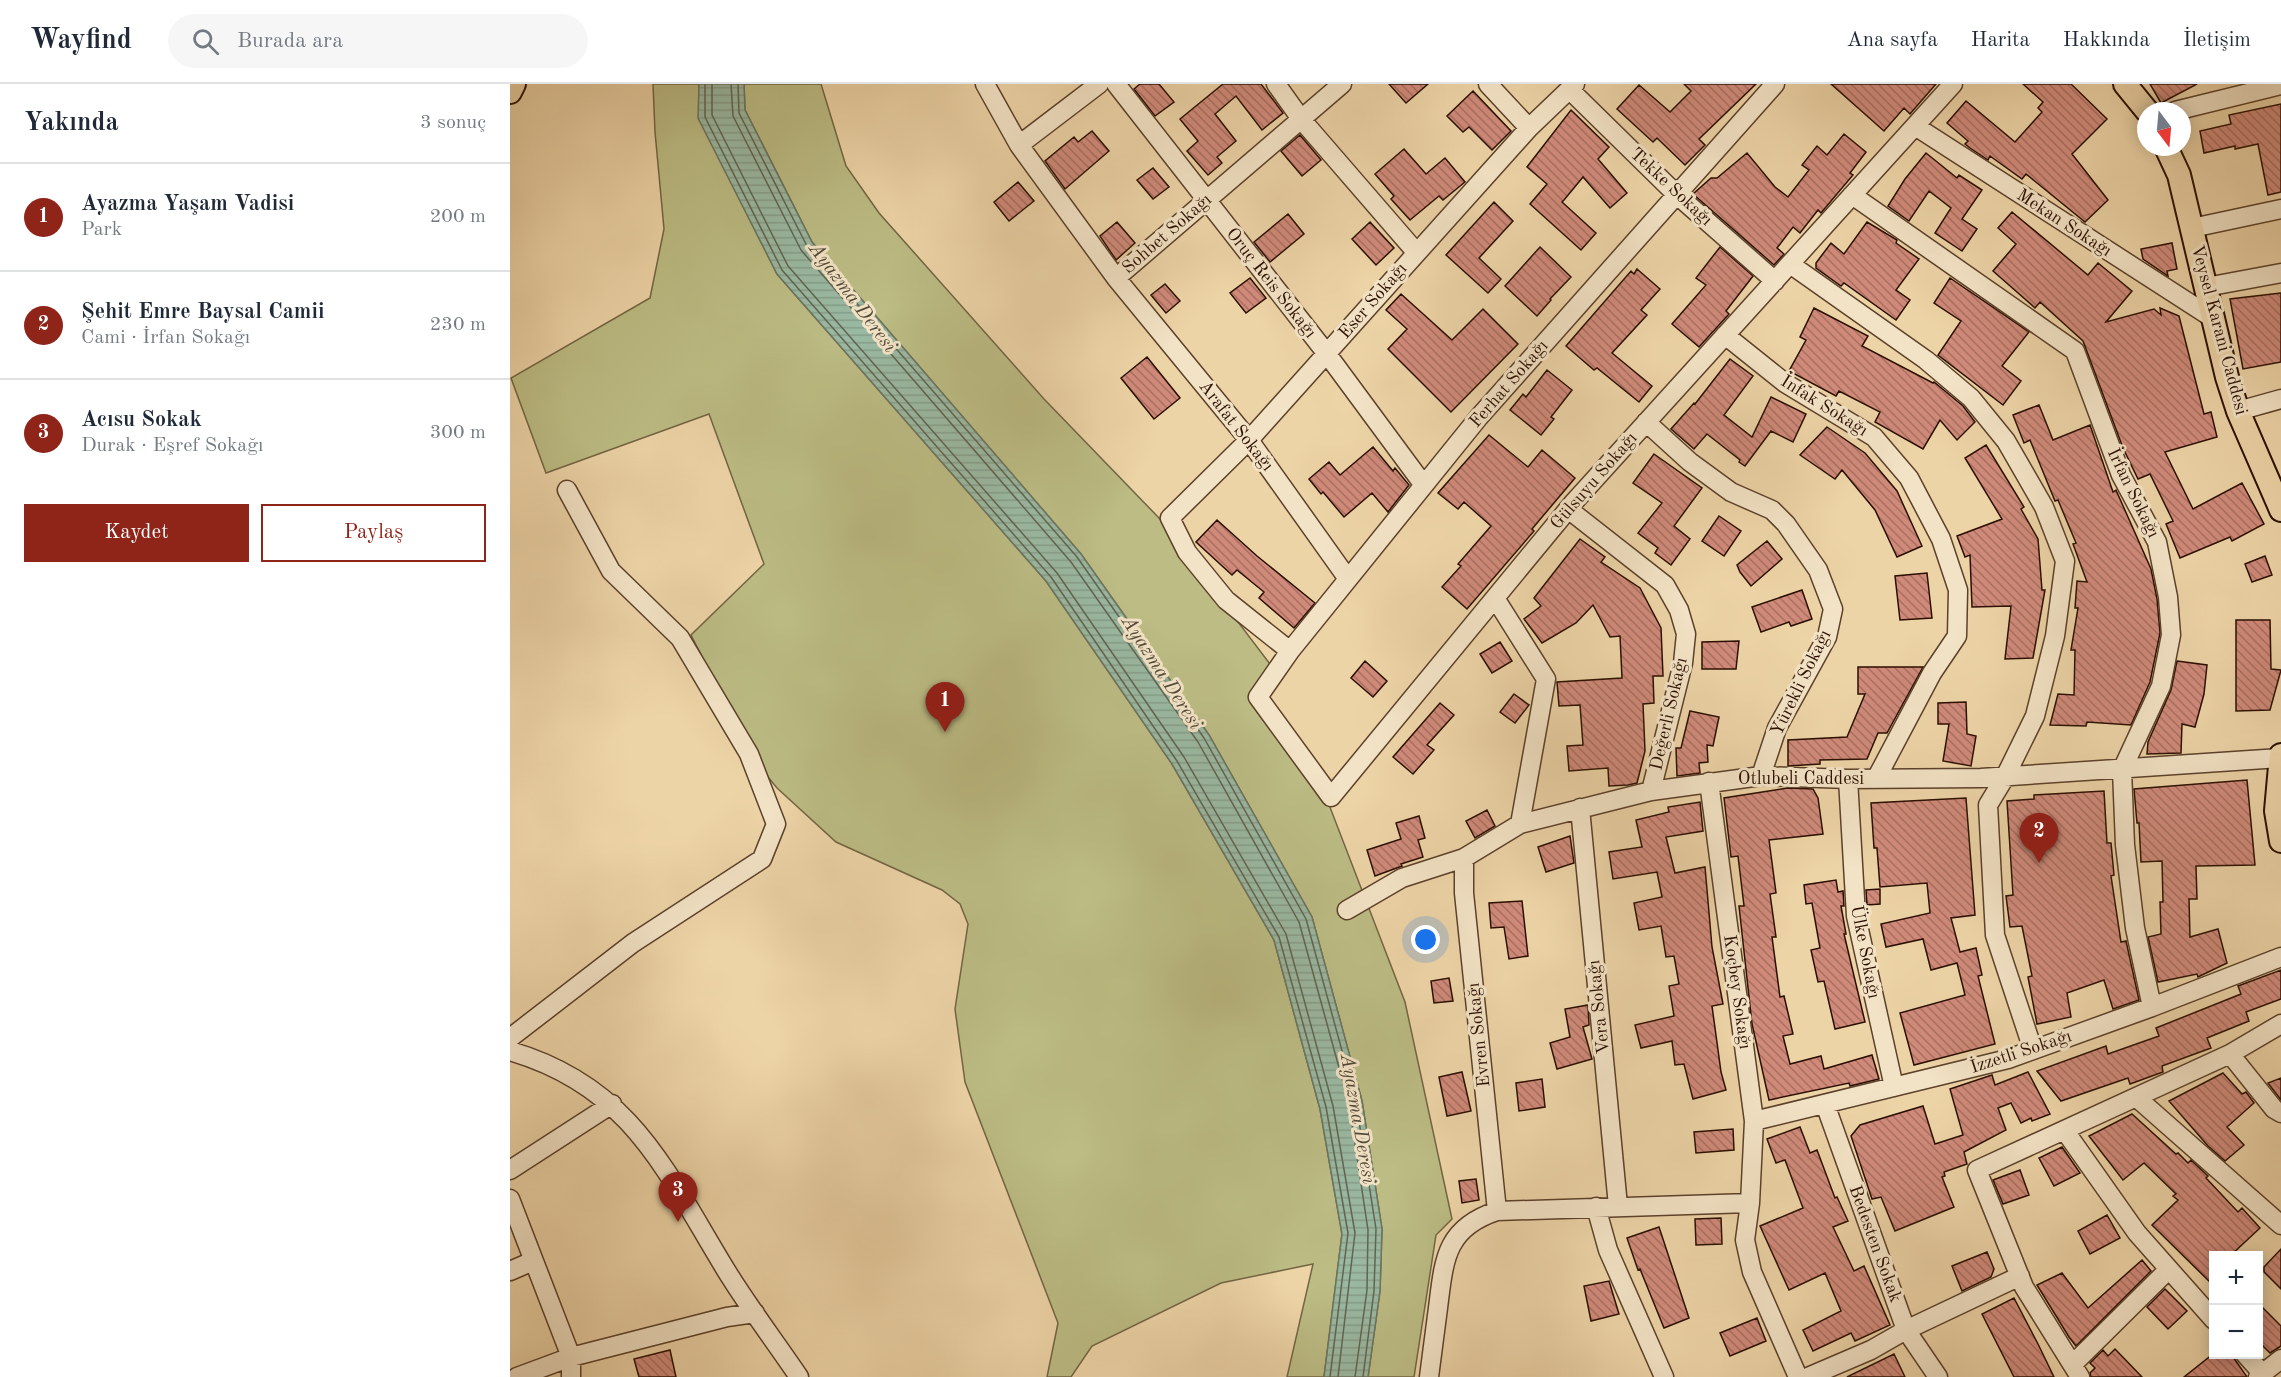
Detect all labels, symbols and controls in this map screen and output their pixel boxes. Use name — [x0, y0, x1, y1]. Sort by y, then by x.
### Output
search box — [168, 14, 588, 68]
icon: search — [189, 25, 222, 58]
text: Wayfind — [30, 27, 132, 55]
text: Burada ara — [237, 30, 343, 52]
text: Ana sayfa — [1847, 30, 1938, 51]
text: Harita — [1971, 30, 2030, 51]
text: Hakkında — [2063, 30, 2150, 51]
text: İletişim — [2183, 30, 2251, 51]
north arrow — [2137, 102, 2191, 156]
text: Yakında — [24, 110, 119, 136]
text: 3 sonuç — [420, 113, 486, 133]
street label: Tekke Sokağı — [1627, 145, 1716, 229]
street label: Mekan Sokağı — [2013, 186, 2115, 260]
street label: Sohbet Sokağı — [1119, 190, 1215, 277]
text: Ayazma Yaşam Vadisi — [81, 193, 294, 215]
text: 1 — [38, 207, 49, 227]
text: 200 m — [430, 207, 486, 227]
text: Park — [81, 220, 122, 240]
street label: Oruç Reis Sokağı — [1223, 225, 1320, 342]
water label: Ayazma Deresi — [804, 239, 900, 357]
street label: Veysel Karani Caddesi — [2188, 243, 2250, 417]
street label: Eser Sokağı — [1335, 260, 1411, 342]
text: Şehit Emre Baysal Camii — [81, 301, 325, 323]
text: 2 — [38, 315, 49, 335]
text: 230 m — [430, 315, 486, 335]
text: Cami · İrfan Sokağı — [81, 328, 250, 348]
street label: Ferhat Sokağı — [1466, 337, 1552, 431]
street label: İnfak Sokağı — [1777, 370, 1872, 440]
street label: Arafat Sokağı — [1195, 377, 1277, 475]
text: Acısu Sokak — [81, 409, 202, 431]
text: 3 — [38, 423, 49, 443]
text: 300 m — [430, 423, 486, 443]
street label: Gülsuyu Sokağı — [1547, 429, 1641, 533]
text: Durak · Eşref Sokağı — [81, 436, 263, 456]
street label: İrfan Sokağı — [2104, 444, 2165, 541]
button: Kaydet — [24, 504, 249, 562]
button: Paylaş — [261, 504, 486, 562]
water label: Ayazma Deresi — [1116, 611, 1205, 734]
street label: Yürekli Sokağı — [1768, 627, 1834, 739]
street label: Değerli Sokağı — [1647, 656, 1691, 772]
pin: 1 — [926, 682, 964, 732]
street label: Otlubeli Caddesi — [1738, 770, 1864, 788]
pin: 2 — [2020, 814, 2059, 863]
street label: Ülke Sokağı — [1847, 903, 1887, 1000]
your location — [1411, 925, 1440, 954]
street label: Koçbey Sokağı — [1720, 934, 1754, 1051]
street label: Vera Sokağı — [1585, 959, 1613, 1055]
street label: Evren Sokağı — [1465, 982, 1493, 1088]
street label: İzzetli Sokağı — [1967, 1024, 2074, 1077]
water label: Ayazma Deresi — [1336, 1051, 1378, 1186]
pin: 3 — [658, 1172, 698, 1222]
street label: Bedesten Sokak — [1845, 1183, 1905, 1305]
map controls — [2209, 1251, 2263, 1359]
button: + — [2209, 1251, 2263, 1305]
button: − — [2209, 1305, 2263, 1359]

